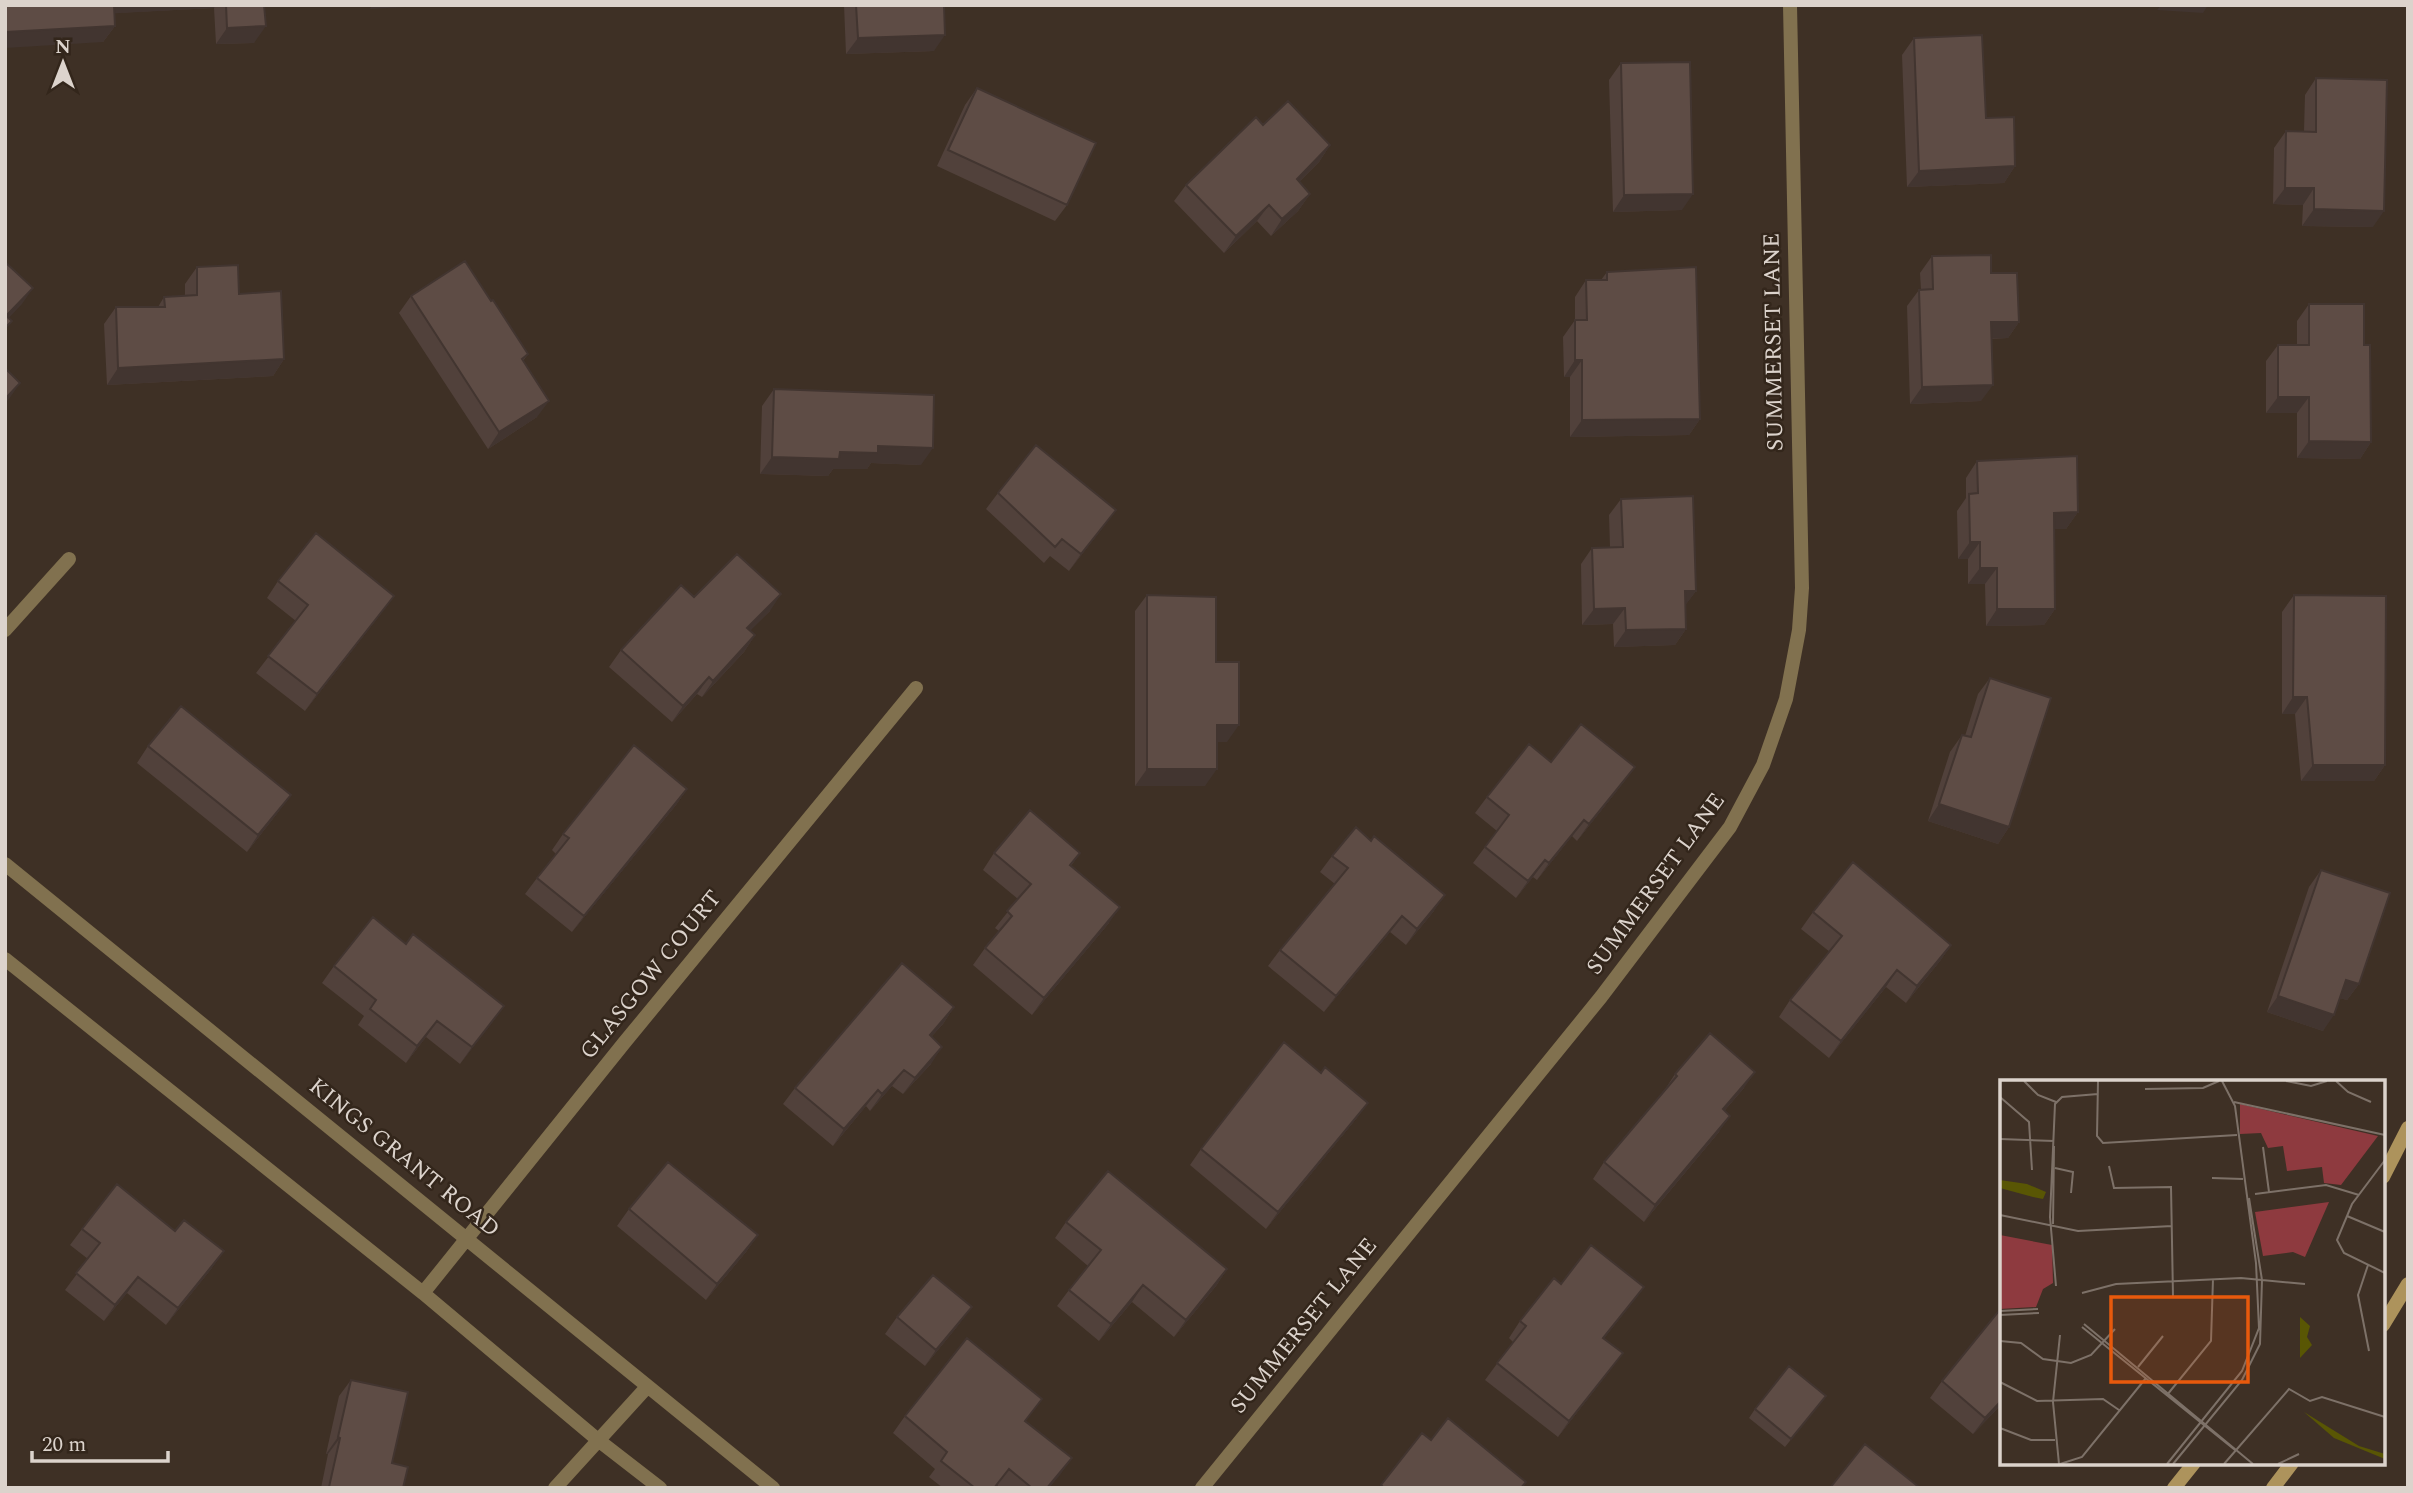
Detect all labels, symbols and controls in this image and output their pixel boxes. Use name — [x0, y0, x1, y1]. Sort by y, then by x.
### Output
north arrow — [28, 28, 98, 98]
text: N — [55, 33, 71, 62]
street label: SUMMERSET LANE — [1755, 233, 1793, 451]
street label: SUMMERSET LANE — [1578, 785, 1734, 983]
street label: GLASGOW COURT — [572, 883, 730, 1067]
street label: KINGS GRANT ROAD — [301, 1070, 507, 1246]
inset map — [2000, 1080, 2385, 1465]
street label: SUMMERSET LANE — [1222, 1230, 1386, 1422]
scale bar — [32, 1420, 168, 1464]
text: 20 m — [42, 1429, 86, 1461]

